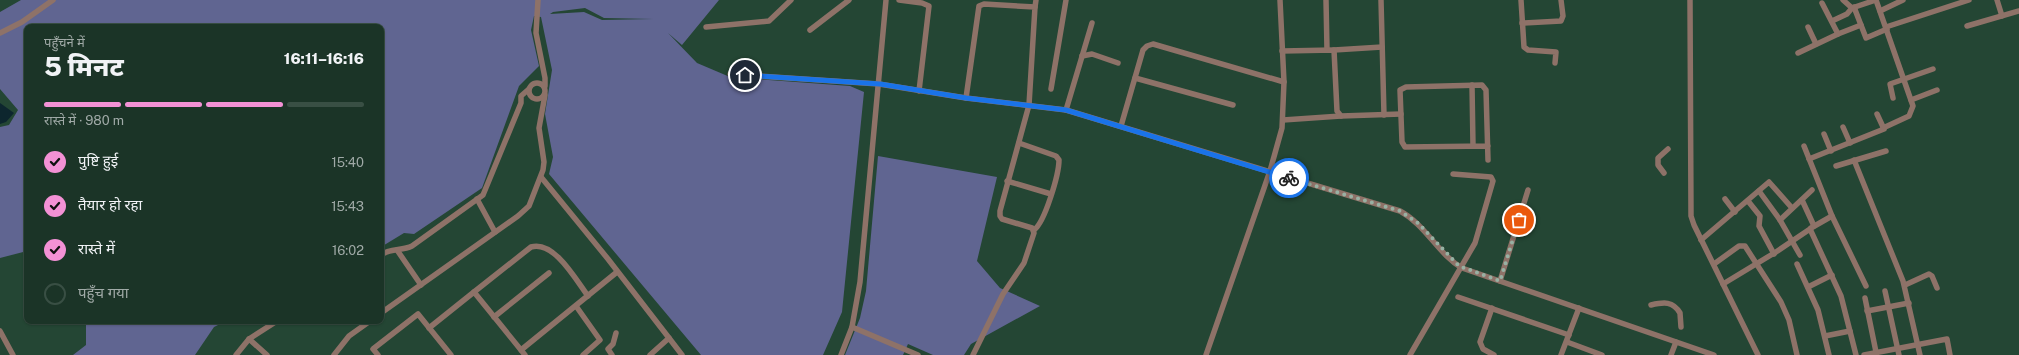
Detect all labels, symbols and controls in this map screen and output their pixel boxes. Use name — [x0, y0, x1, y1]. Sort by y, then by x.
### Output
text: पहुँचने में — [44, 35, 85, 50]
text: 16:11–16:16 — [284, 50, 364, 67]
text: 5 मिनट — [44, 51, 124, 82]
pin — [728, 58, 762, 92]
icon: home — [734, 64, 756, 86]
text: रास्ते में · 980 m — [44, 113, 124, 128]
icon: check — [44, 151, 66, 173]
text: पुष्टि हुई — [78, 152, 118, 169]
text: 15:40 — [331, 155, 364, 170]
courier — [1269, 158, 1309, 198]
icon: bike — [1278, 167, 1300, 189]
icon: check — [44, 195, 66, 217]
text: तैयार हो रहा — [78, 196, 142, 213]
text: 15:43 — [331, 199, 364, 214]
pin — [1502, 203, 1536, 237]
icon: bag — [1508, 209, 1530, 231]
icon: check — [44, 239, 66, 261]
text: रास्ते में — [78, 240, 115, 257]
text: 16:02 — [332, 243, 364, 258]
text: पहुँच गया — [78, 284, 129, 301]

